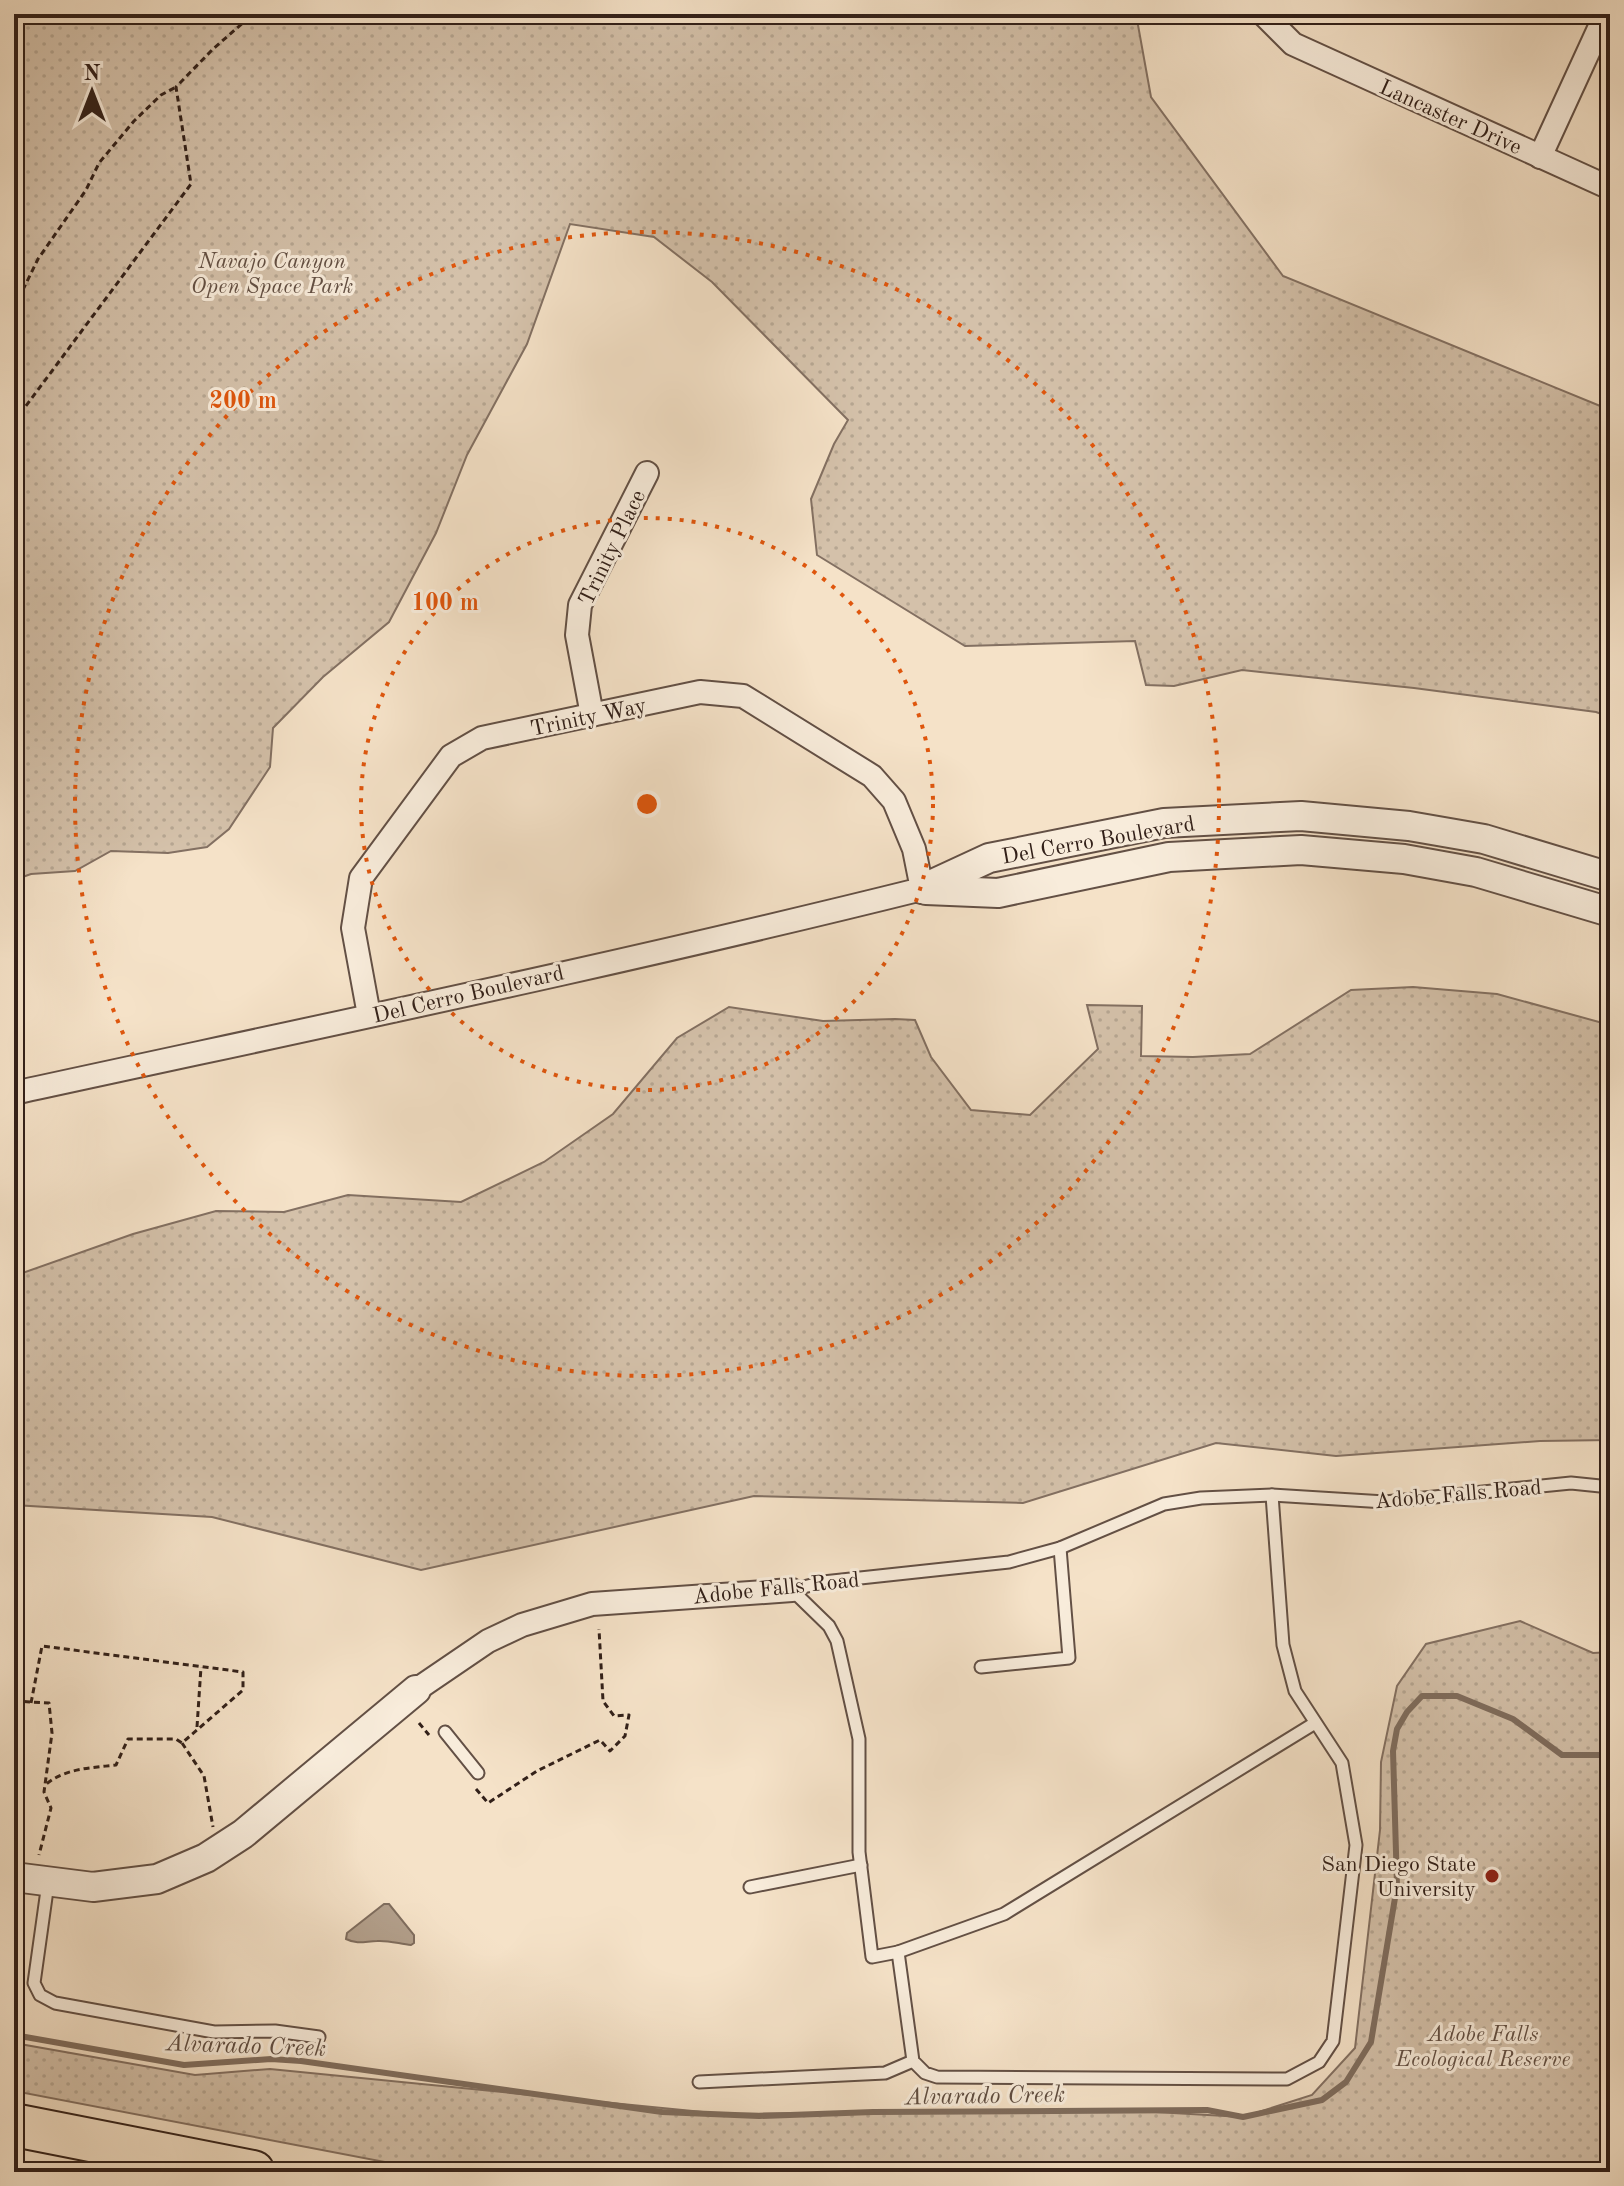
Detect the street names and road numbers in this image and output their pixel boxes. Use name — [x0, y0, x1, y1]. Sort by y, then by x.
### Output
street label: Lancaster Drive — [1376, 77, 1525, 159]
street label: Trinity Place — [575, 487, 650, 609]
street label: Trinity Way — [528, 695, 649, 741]
street label: Del Cerro Boulevard — [1000, 813, 1197, 869]
street label: Del Cerro Boulevard — [371, 962, 566, 1028]
street label: Adobe Falls Road — [1374, 1477, 1543, 1513]
street label: Adobe Falls Road — [692, 1569, 861, 1609]

